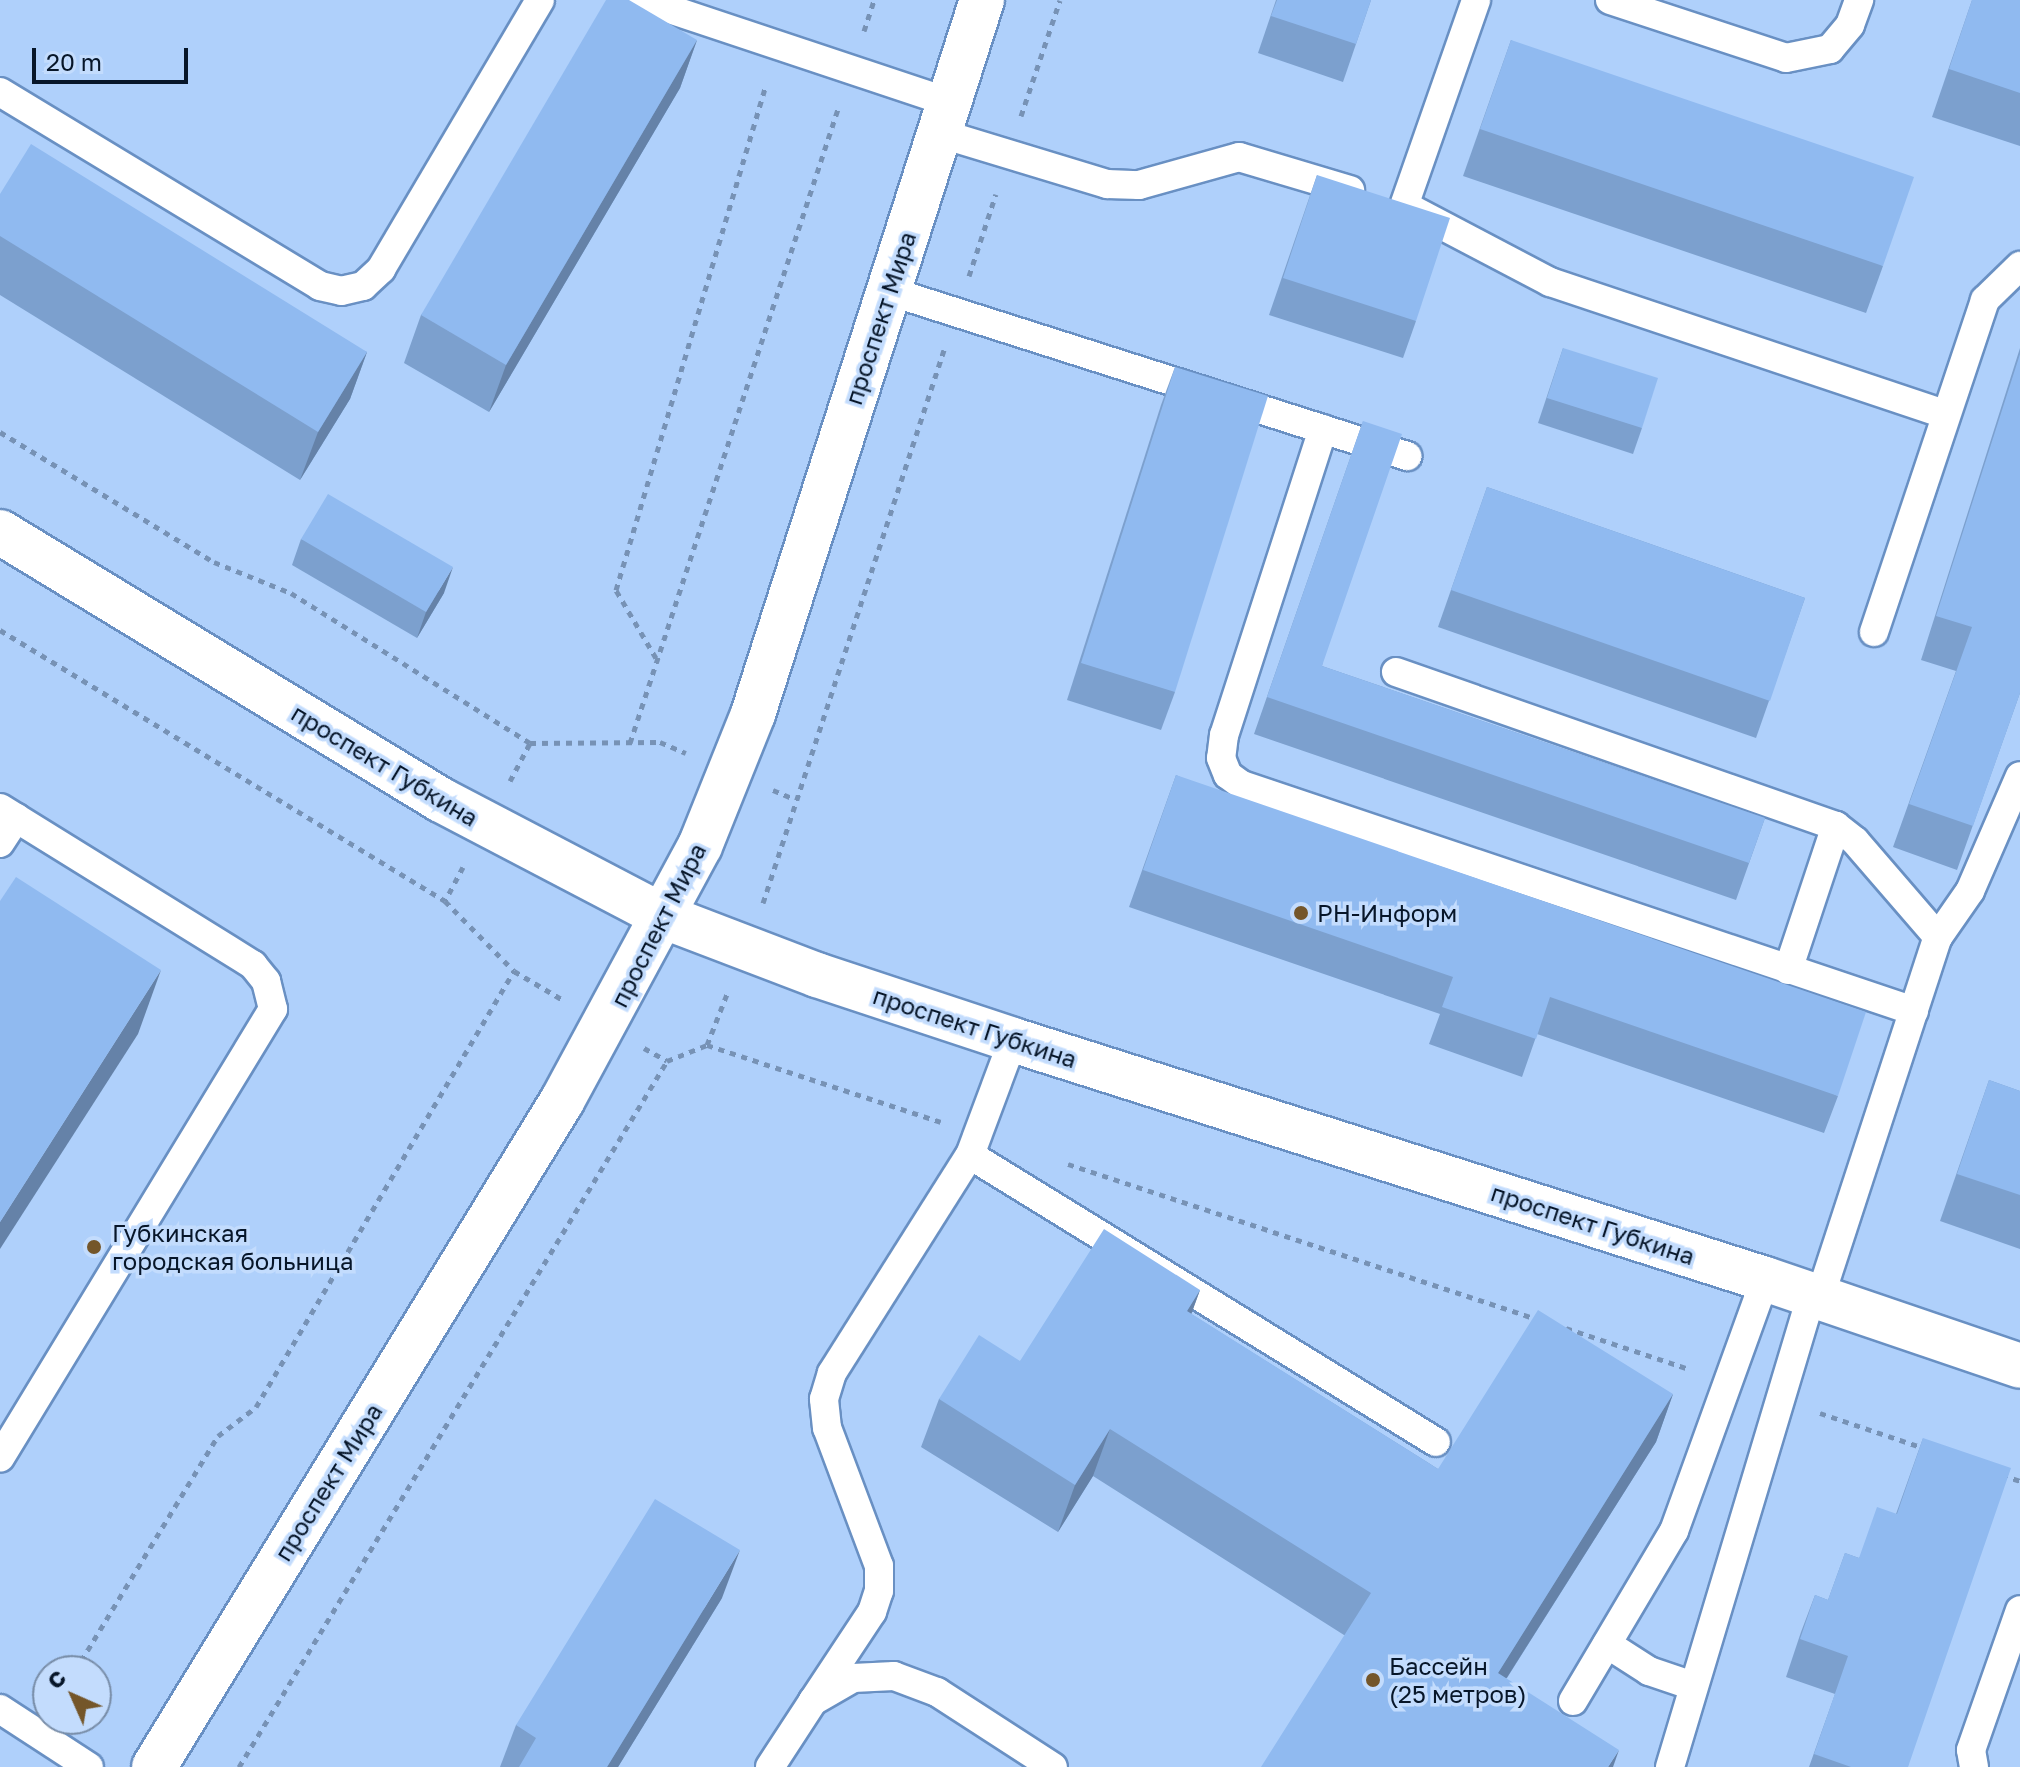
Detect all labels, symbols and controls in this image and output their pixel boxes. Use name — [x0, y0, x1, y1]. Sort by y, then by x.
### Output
scale bar — [36, 32, 192, 82]
text: 20 m — [46, 47, 102, 76]
street label: проспект Мира — [838, 228, 922, 408]
street label: проспект Губкина — [287, 698, 483, 832]
street label: проспект Мира — [604, 838, 712, 1012]
place label: РН-Информ — [1317, 899, 1457, 927]
marker: РН-Информ — [1292, 904, 1310, 922]
street label: проспект Губкина — [870, 980, 1080, 1074]
street label: проспект Губкина — [1488, 1177, 1698, 1271]
place label: Губкинская городская больница — [112, 1219, 354, 1275]
marker: Губкинская городская больница — [83, 1236, 105, 1258]
street label: проспект Мира — [268, 1398, 388, 1566]
place label: Бассейн (25 метров) — [1389, 1652, 1527, 1708]
north arrow — [32, 1655, 112, 1735]
text: С — [41, 1664, 71, 1694]
marker: Бассейн (25 метров) — [1364, 1671, 1382, 1689]

